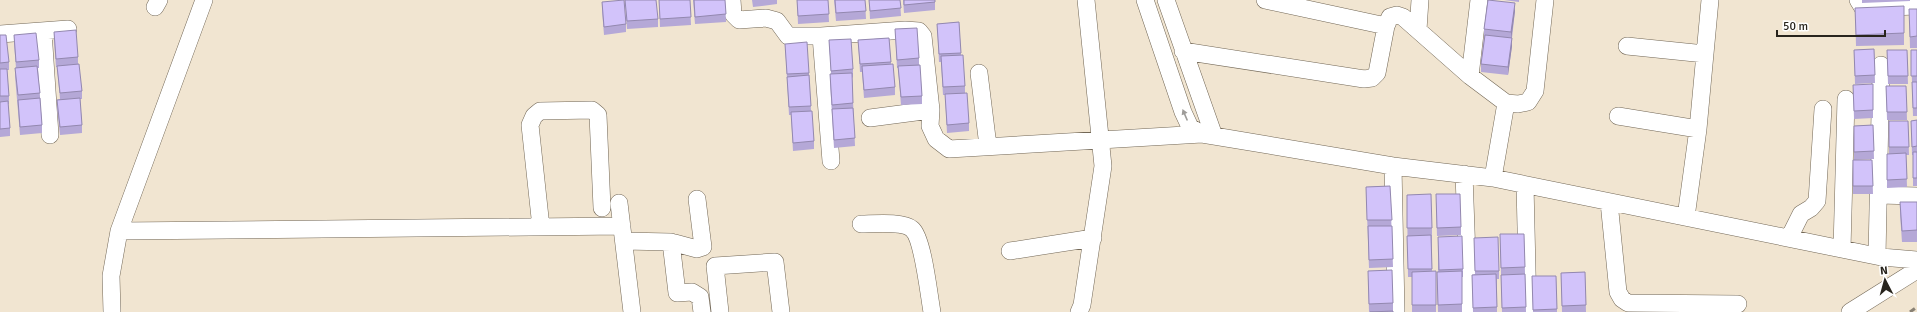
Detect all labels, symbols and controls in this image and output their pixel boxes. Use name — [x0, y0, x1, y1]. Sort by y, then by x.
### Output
scale bar — [1777, 12, 1885, 38]
text: 50 m — [1783, 19, 1808, 34]
one-way arrow — [1181, 109, 1187, 121]
north arrow — [1865, 260, 1905, 300]
text: N — [1880, 264, 1888, 277]

